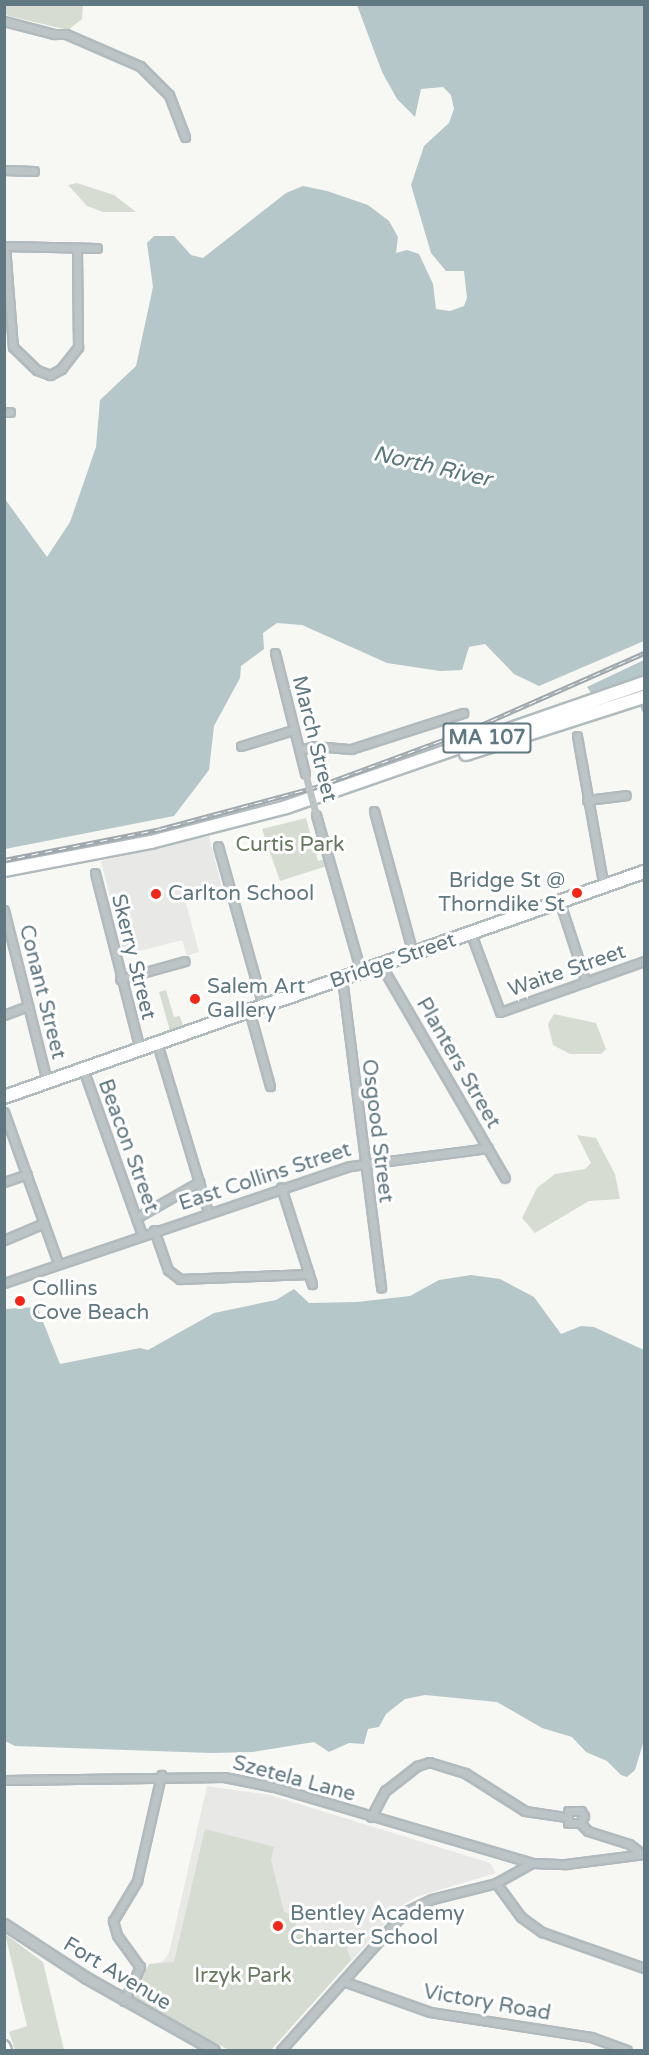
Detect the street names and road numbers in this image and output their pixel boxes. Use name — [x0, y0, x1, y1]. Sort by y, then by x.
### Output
street label: March Street — [286, 673, 342, 805]
road number: MA 107 — [442, 721, 532, 755]
street label: Skerry Street — [105, 891, 161, 1023]
street label: Conant Street — [13, 922, 71, 1062]
street label: Bridge Street — [327, 928, 459, 994]
street label: Waite Street — [505, 939, 629, 1003]
street label: Planters Street — [410, 993, 506, 1133]
street label: Osgood Street — [356, 1058, 398, 1204]
street label: Beacon Street — [92, 1076, 164, 1216]
street label: East Collins Street — [176, 1137, 354, 1217]
street label: Szetela Lane — [230, 1751, 358, 1807]
street label: Fort Avenue — [58, 1932, 176, 2016]
street label: Victory Road — [421, 1979, 553, 2027]

